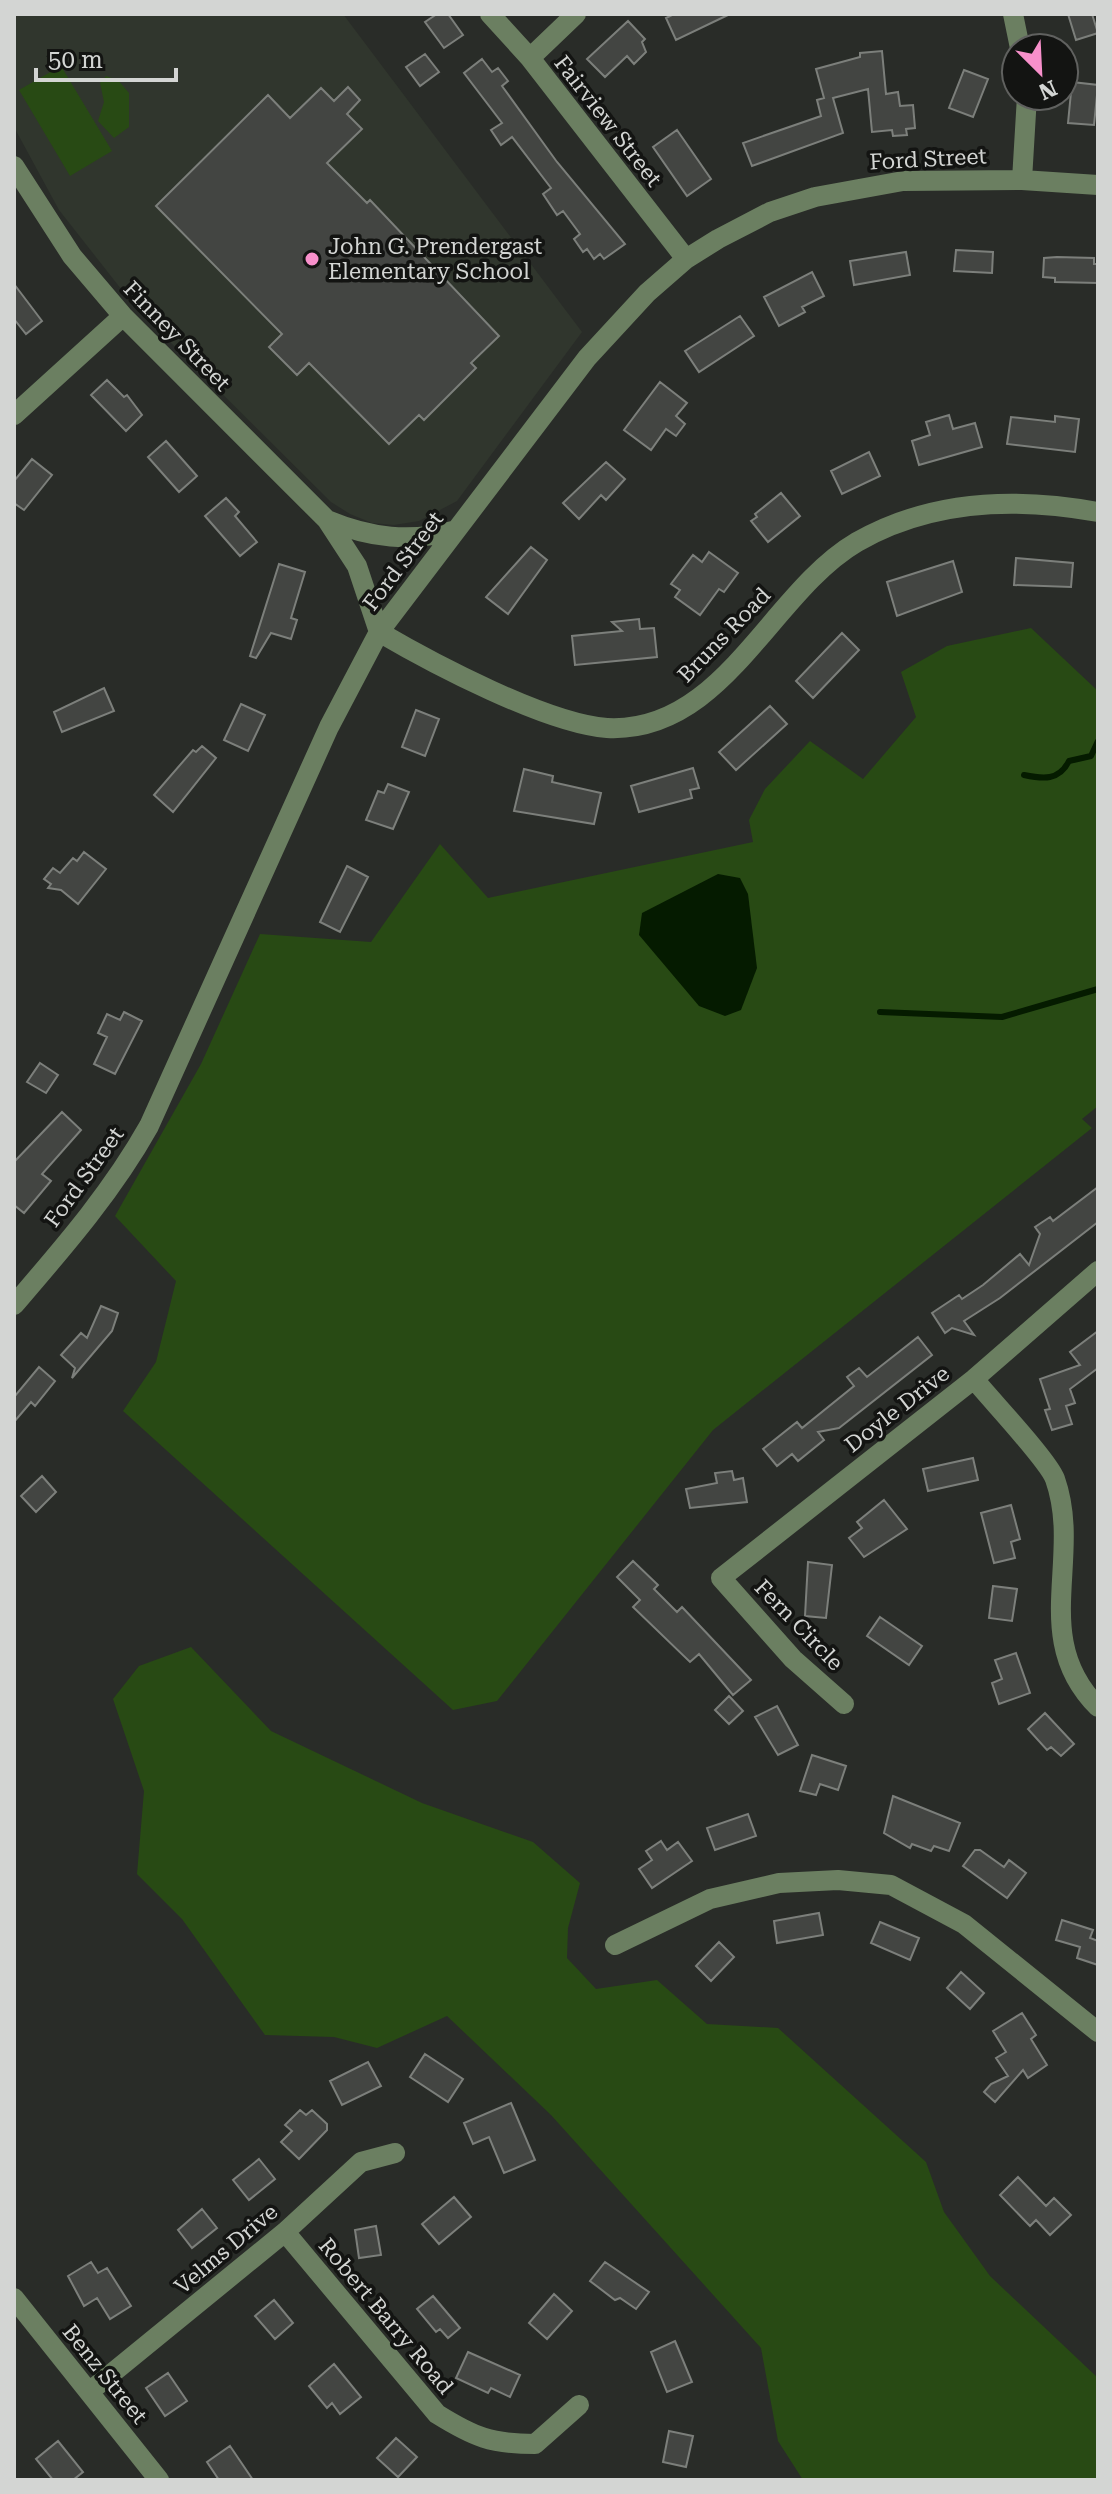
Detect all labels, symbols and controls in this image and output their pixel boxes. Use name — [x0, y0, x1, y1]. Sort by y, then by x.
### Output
scale bar — [36, 32, 176, 82]
north arrow — [1000, 32, 1080, 112]
text: 50 m — [48, 46, 103, 74]
street label: Fairview Street — [549, 51, 667, 191]
text: N — [1035, 75, 1061, 105]
street label: Ford Street — [869, 143, 987, 175]
place label: John G. Prendergast Elementary School — [328, 234, 542, 284]
marker: John G. Prendergast Elementary School — [303, 250, 321, 268]
street label: Finney Street — [119, 276, 235, 396]
street label: Ford Street — [358, 507, 448, 615]
street label: Bruns Road — [673, 583, 775, 687]
street label: Ford Street — [39, 1122, 129, 1232]
street label: Doyle Drive — [840, 1361, 954, 1457]
street label: Fern Circle — [750, 1575, 848, 1675]
street label: Velms Drive — [170, 2199, 282, 2299]
street label: Robert Barry Road — [314, 2233, 458, 2399]
street label: Benz Street — [57, 2319, 153, 2429]

